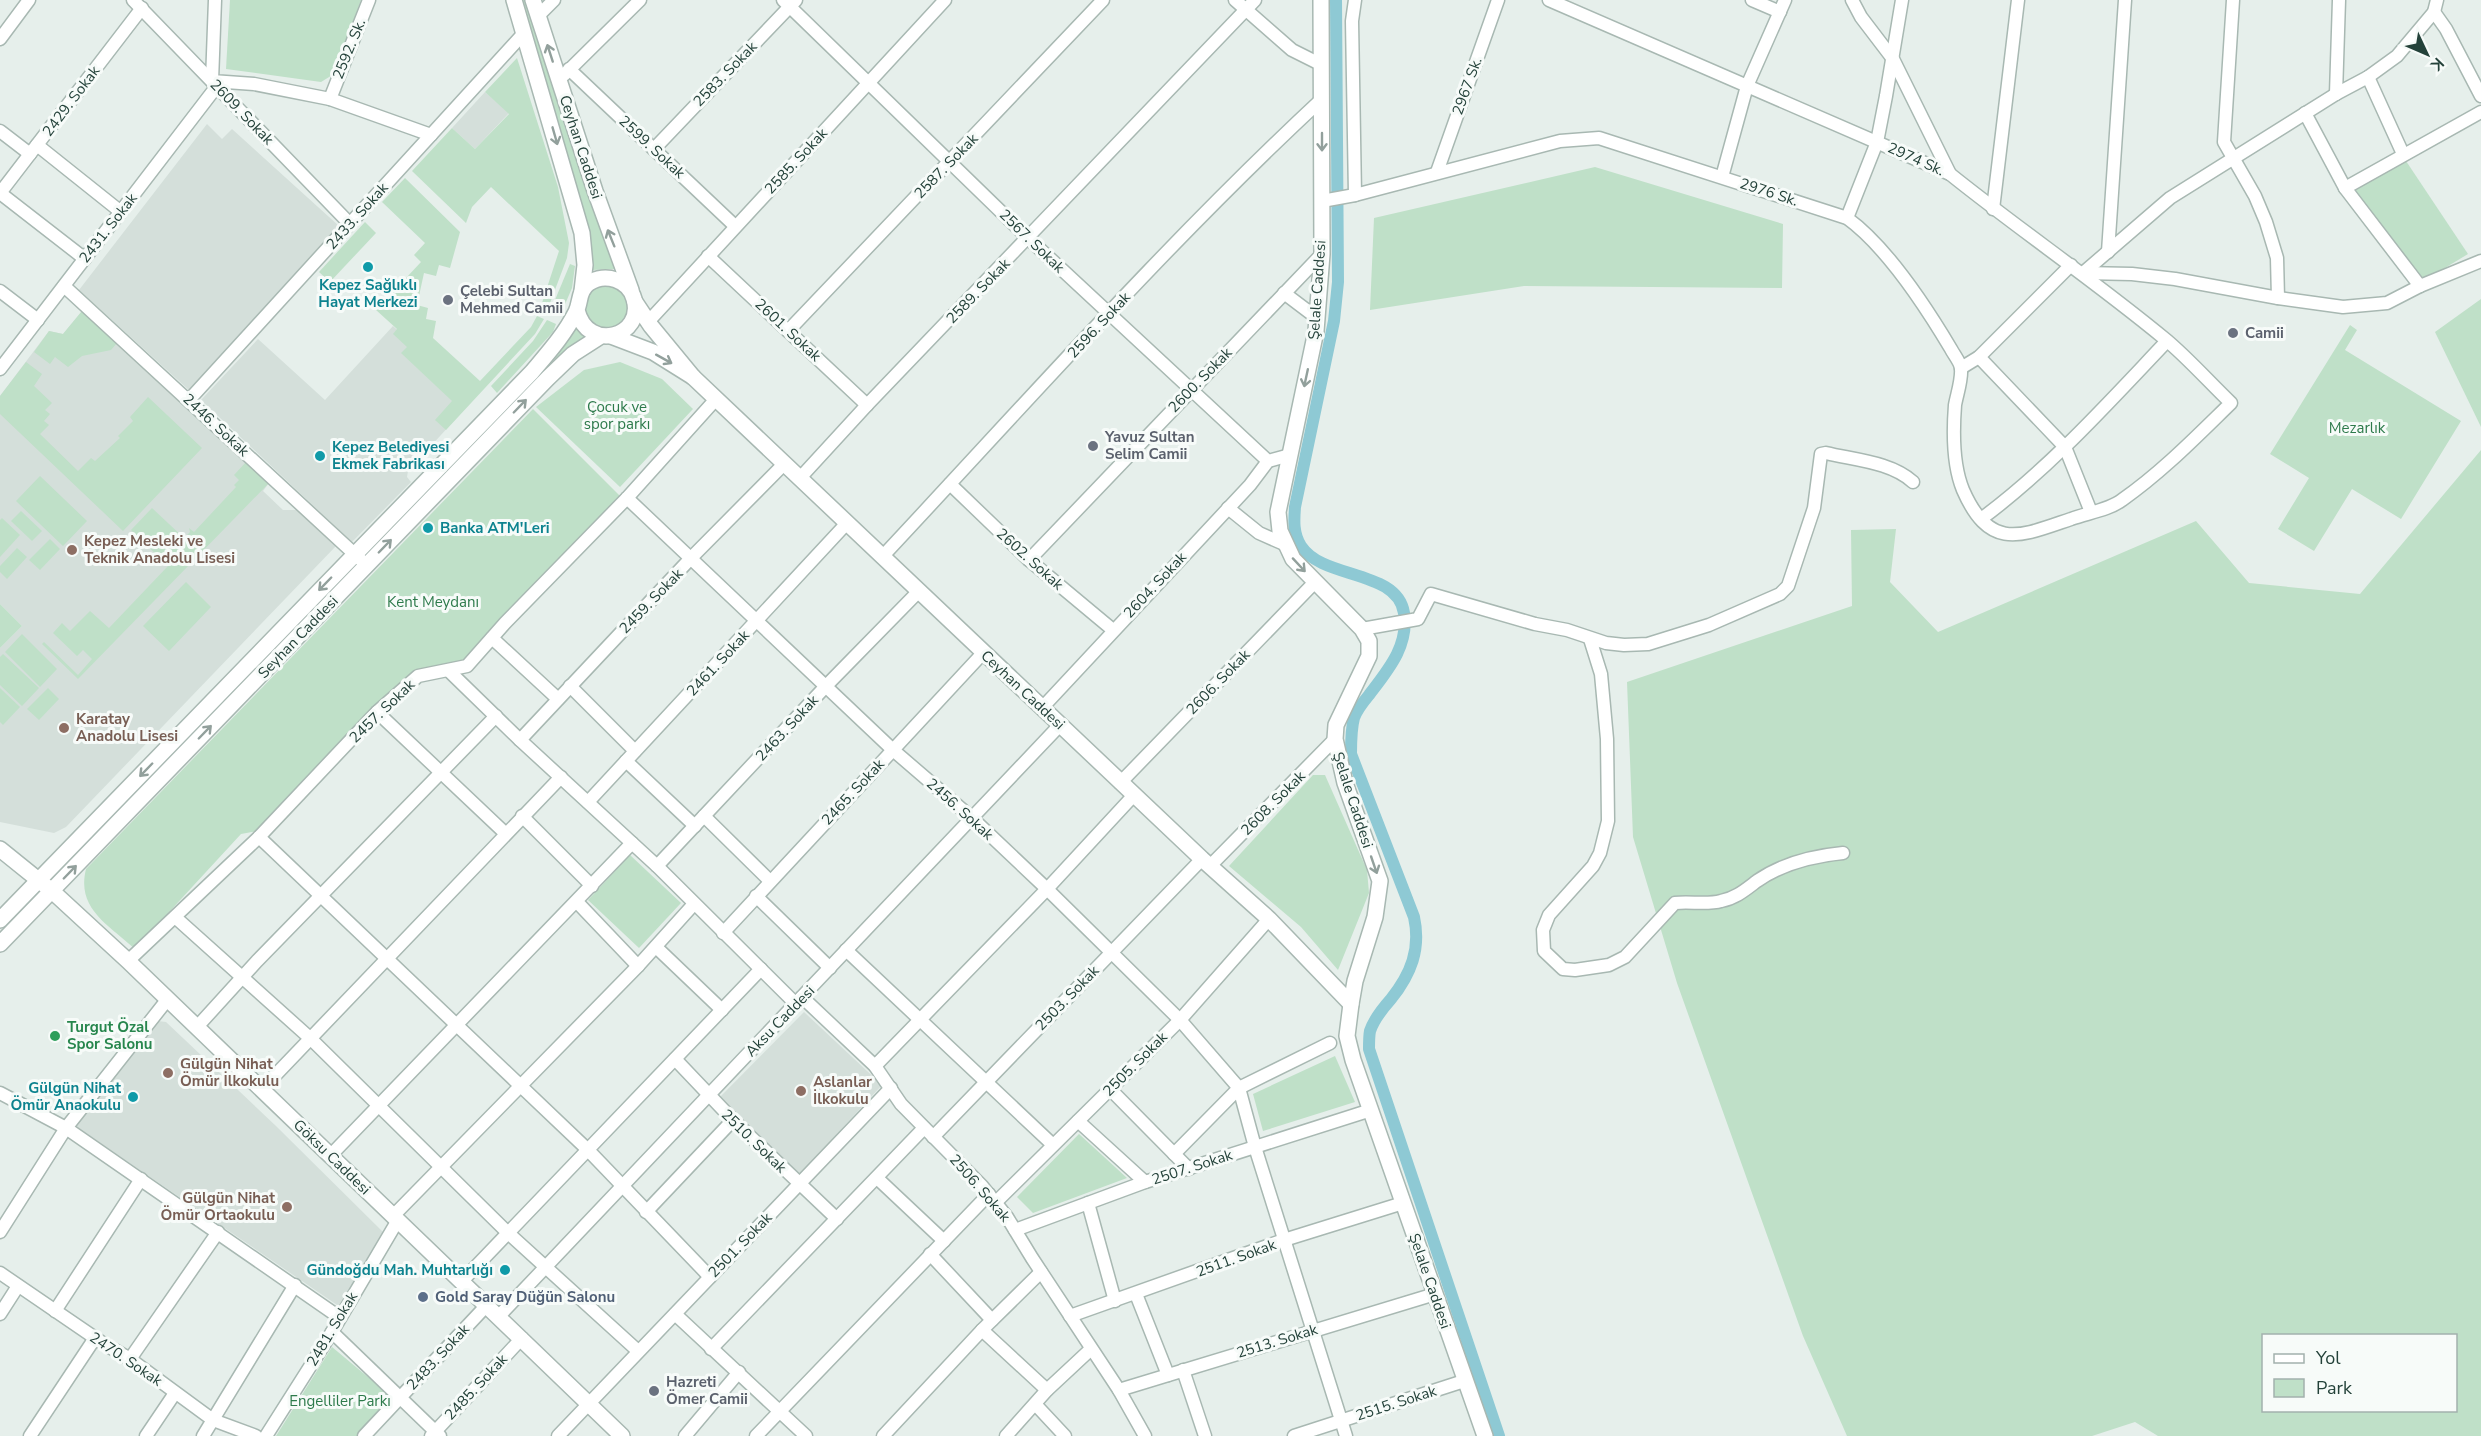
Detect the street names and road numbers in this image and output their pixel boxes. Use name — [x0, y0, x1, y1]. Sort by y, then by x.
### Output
street label: 2592. Sk. — [328, 16, 370, 82]
street label: 2583. Sokak — [689, 37, 762, 111]
street label: 2967 Sk. — [1447, 54, 1487, 118]
street label: 2429. Sokak — [38, 61, 104, 140]
street label: 2609. Sokak — [206, 75, 279, 149]
street label: Ceyhan Caddesi — [555, 93, 607, 201]
street label: 2599. Sokak — [615, 111, 690, 183]
street label: 2585. Sokak — [760, 123, 832, 198]
street label: 2587. Sokak — [910, 129, 983, 203]
street label: 2974 Sk. — [1884, 138, 1948, 180]
street label: 2976 Sk. — [1737, 173, 1801, 211]
street label: 2433. Sokak — [322, 178, 393, 254]
street label: 2431. Sokak — [74, 188, 142, 267]
street label: 2567. Sokak — [995, 205, 1069, 278]
street label: Şelale Caddesi — [1304, 240, 1330, 340]
street label: 2589. Sokak — [942, 254, 1015, 328]
street label: 2596. Sokak — [1063, 287, 1135, 362]
street label: 2601. Sokak — [751, 294, 826, 366]
street label: 2600. Sokak — [1164, 343, 1237, 417]
street label: 2446. Sokak — [179, 389, 254, 461]
street label: 2602. Sokak — [992, 524, 1068, 595]
street label: 2604. Sokak — [1119, 547, 1191, 622]
street label: 2459. Sokak — [615, 564, 688, 638]
street label: Seyhan Caddesi — [253, 591, 343, 683]
street label: 2461. Sokak — [682, 625, 754, 700]
street label: 2606. Sokak — [1182, 645, 1255, 719]
street label: Ceyhan Caddesi — [977, 646, 1069, 734]
street label: 2457. Sokak — [345, 674, 419, 747]
street label: 2463. Sokak — [751, 690, 823, 765]
street label: Şelale Caddesi — [1328, 749, 1378, 851]
street label: 2465. Sokak — [817, 754, 889, 829]
street label: 2608. Sokak — [1236, 766, 1310, 840]
street label: 2456. Sokak — [922, 774, 998, 845]
street label: 2503. Sokak — [1031, 961, 1104, 1035]
street label: Aksu Caddesi — [741, 981, 819, 1061]
street label: 2505. Sokak — [1098, 1027, 1172, 1101]
street label: 2510. Sokak — [717, 1105, 791, 1178]
street label: Göksu Caddesi — [289, 1115, 375, 1199]
street label: 2507. Sokak — [1149, 1144, 1235, 1189]
street label: 2506. Sokak — [945, 1150, 1015, 1227]
street label: 2501. Sokak — [704, 1208, 777, 1282]
street label: Şelale Caddesi — [1404, 1231, 1456, 1331]
street label: 2511. Sokak — [1193, 1234, 1279, 1282]
street label: 2481. Sokak — [302, 1288, 362, 1370]
street label: 2483. Sokak — [402, 1319, 474, 1394]
street label: 2513. Sokak — [1234, 1319, 1320, 1363]
street label: 2470. Sokak — [86, 1327, 167, 1391]
street label: 2485. Sokak — [440, 1349, 512, 1424]
street label: 2515. Sokak — [1353, 1380, 1439, 1425]

